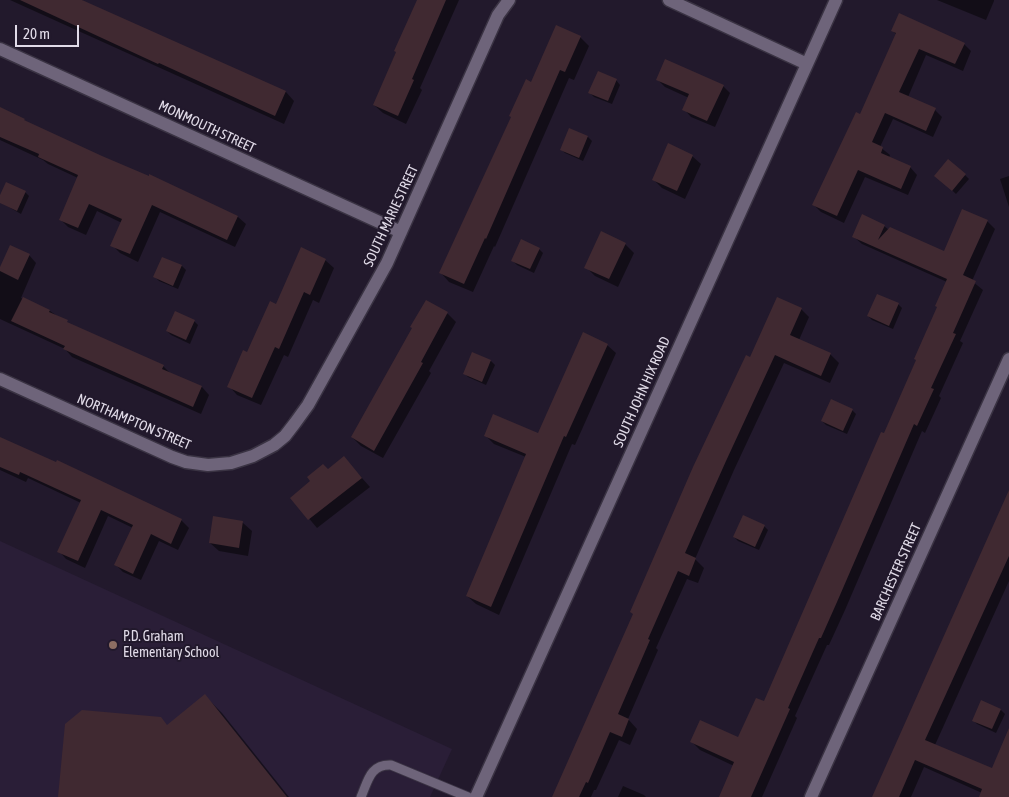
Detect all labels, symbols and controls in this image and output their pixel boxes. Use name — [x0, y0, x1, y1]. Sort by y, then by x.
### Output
scale bar — [18, 15, 81, 47]
text: 20 m — [23, 25, 50, 42]
street label: MONMOUTH STREET — [156, 97, 258, 157]
street label: SOUTH MARIE STREET — [360, 162, 422, 270]
street label: SOUTH JOHN HIX ROAD — [610, 334, 674, 450]
street label: NORTHAMPTON STREET — [75, 390, 193, 454]
street label: BARCHESTER STREET — [867, 521, 925, 623]
place label: P.D. Graham Elementary School — [123, 629, 219, 662]
marker: P.D. Graham Elementary School — [107, 639, 119, 651]

